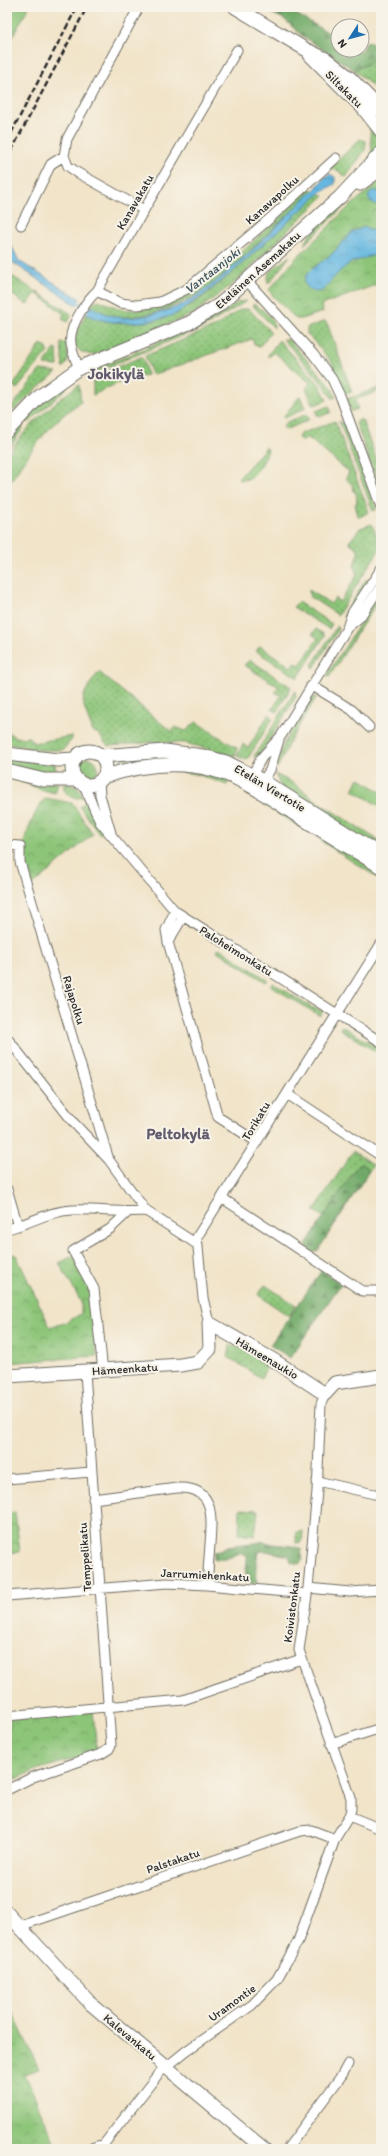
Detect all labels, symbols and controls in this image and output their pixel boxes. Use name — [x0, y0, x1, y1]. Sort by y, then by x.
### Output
north arrow — [330, 18, 370, 58]
text: N — [335, 37, 350, 50]
street label: Siltakatu — [322, 67, 366, 111]
street label: Kanavakatu — [113, 171, 157, 232]
street label: Kanavapolku — [242, 172, 302, 228]
street label: Eteläinen Asemakatu — [212, 228, 304, 312]
water label: Vantaanjoki — [182, 243, 244, 297]
district label: Jokikylä — [87, 364, 145, 384]
street label: Etelän Viertotie — [232, 761, 308, 815]
street label: Paloheimonkatu — [197, 923, 275, 979]
street label: Rajapolku — [60, 974, 88, 1027]
street label: Torikatu — [239, 1099, 273, 1143]
district label: Peltokylä — [146, 1124, 210, 1144]
street label: Hämeenaukio — [233, 1334, 301, 1382]
street label: Hämeenkatu — [92, 1360, 159, 1378]
street label: Temppelikatu — [76, 1522, 94, 1592]
street label: Jarrumiehenkatu — [160, 1566, 250, 1584]
street label: Koivistonkatu — [281, 1570, 303, 1643]
street label: Palstakatu — [145, 1845, 202, 1877]
street label: Uramontie — [206, 1981, 259, 2025]
street label: Kalevankatu — [101, 2011, 160, 2064]

